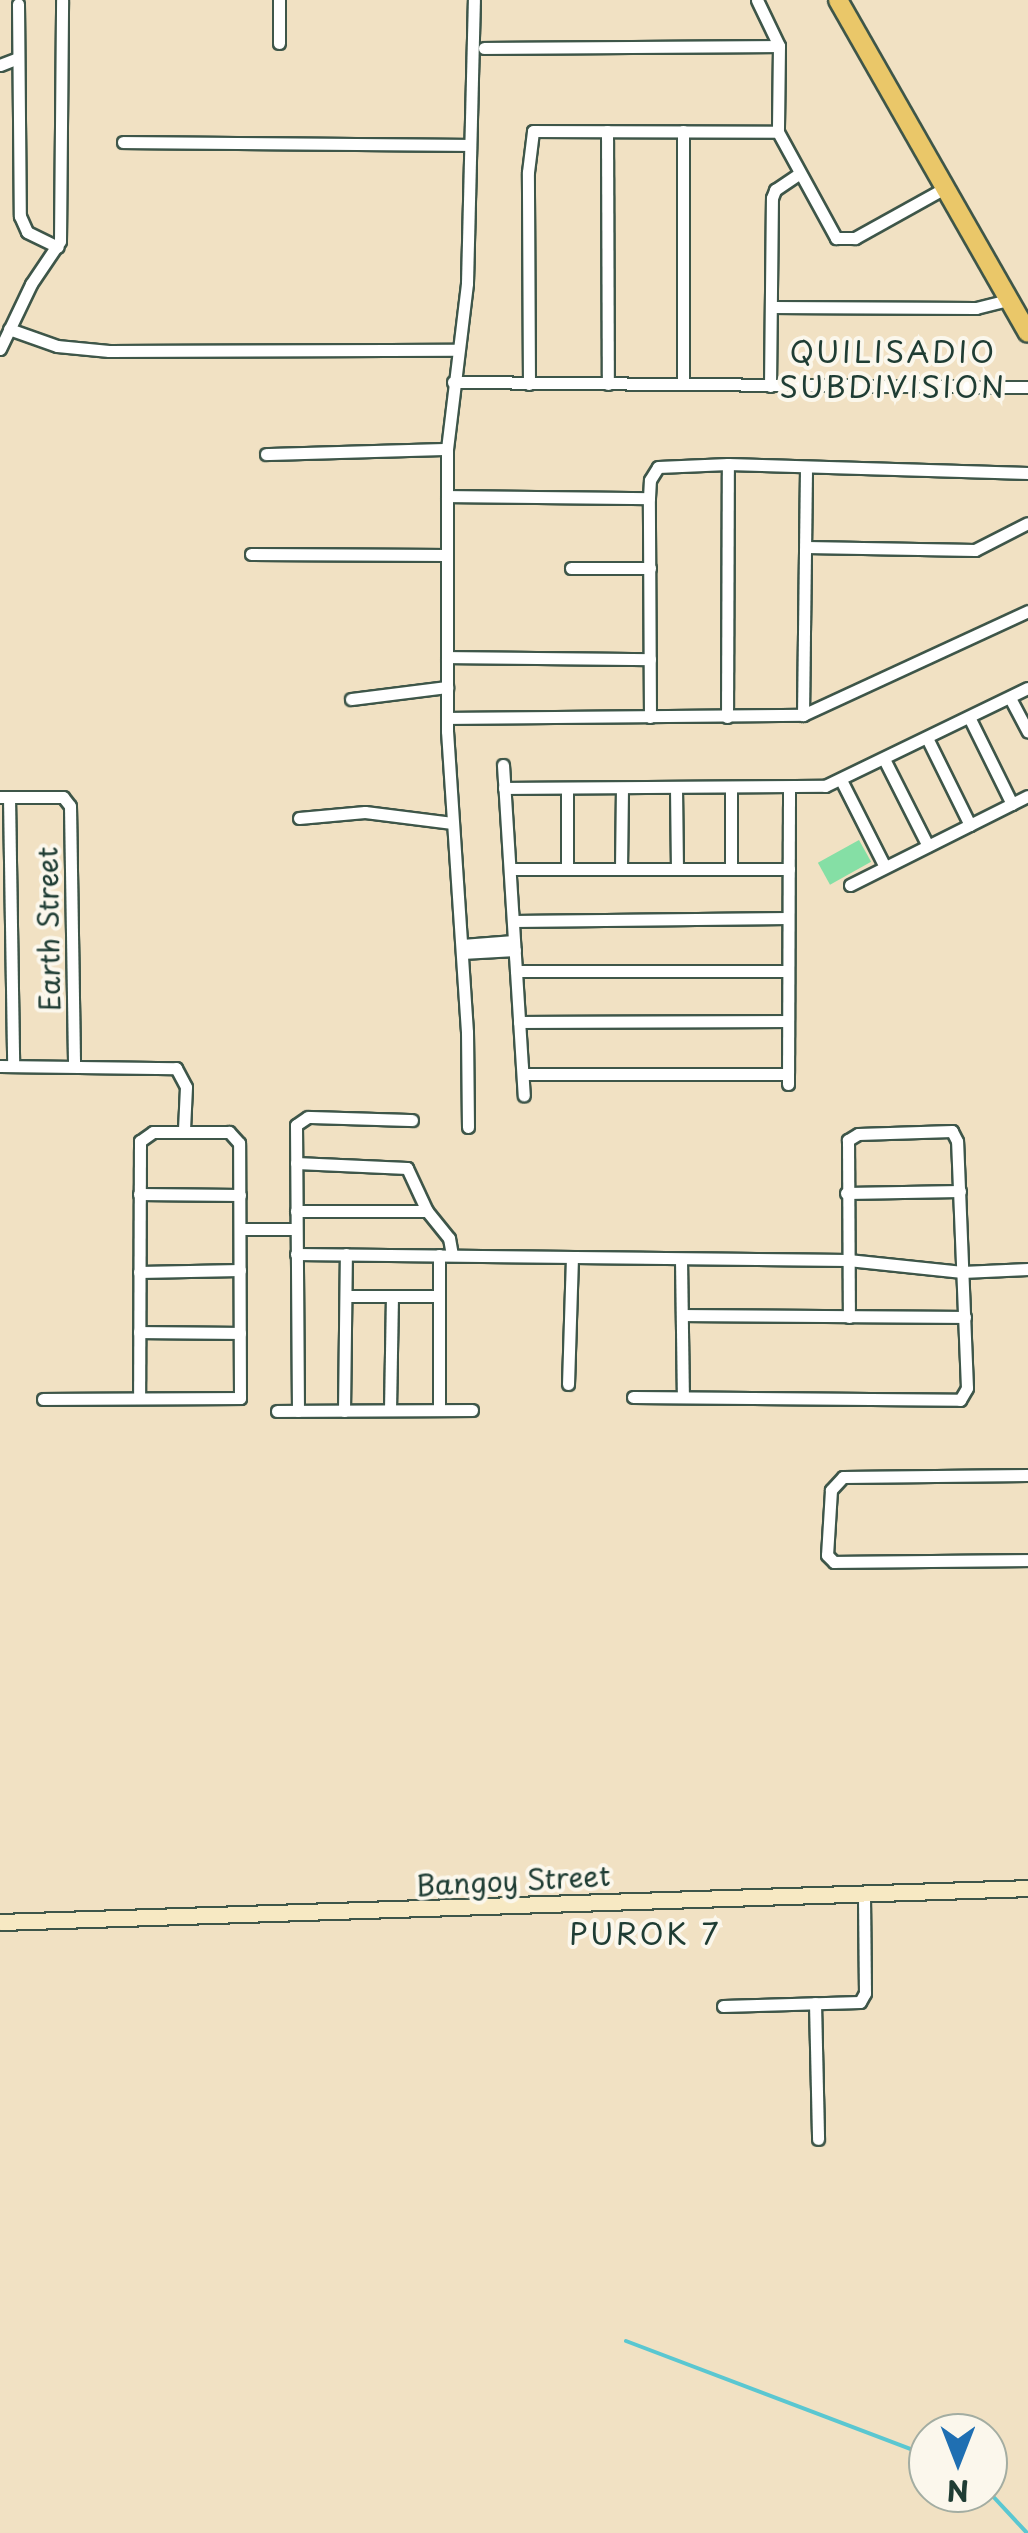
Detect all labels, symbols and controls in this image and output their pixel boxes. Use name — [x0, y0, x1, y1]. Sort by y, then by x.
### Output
district label: QUILISADIO SUBDIVISION — [779, 333, 1007, 404]
street label: Earth Street — [30, 845, 66, 1013]
street label: Bangoy Street — [415, 1858, 611, 1902]
district label: PUROK 7 — [569, 1915, 721, 1951]
north arrow — [908, 2413, 1008, 2513]
text: N — [947, 2470, 969, 2513]

